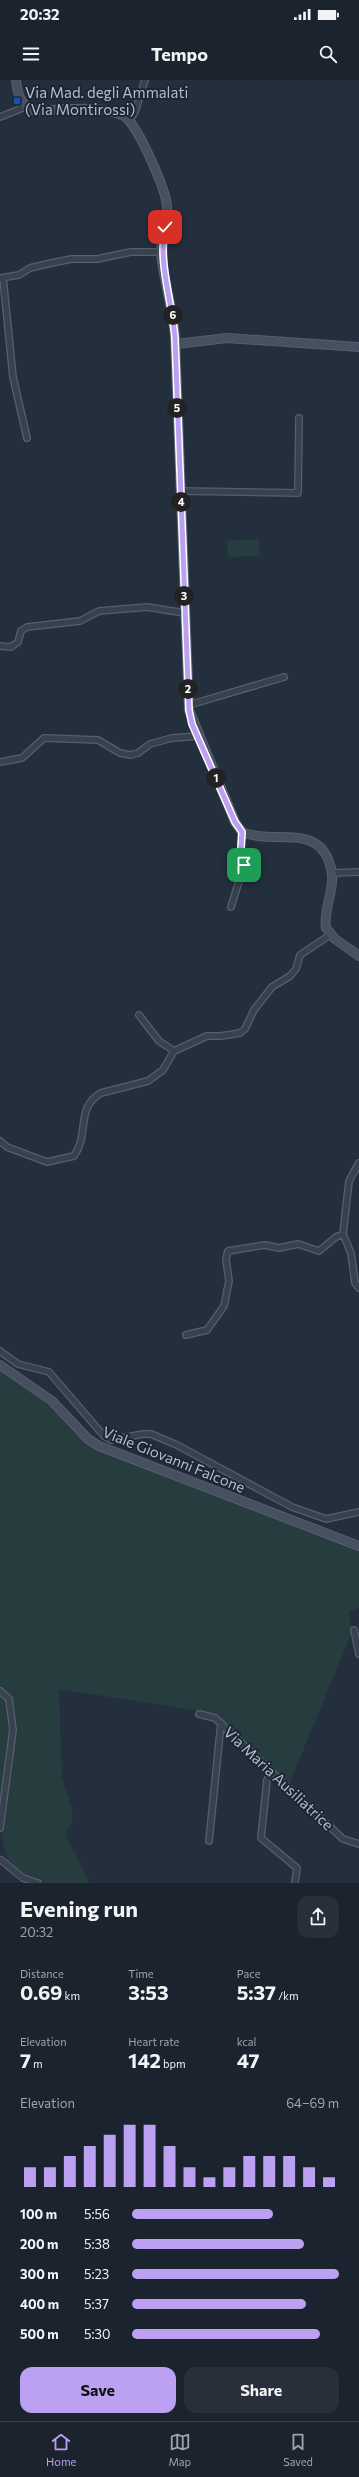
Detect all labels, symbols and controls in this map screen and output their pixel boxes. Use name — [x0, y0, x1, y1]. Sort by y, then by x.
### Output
text: 20:32 — [20, 5, 60, 23]
icon: menu — [20, 43, 42, 65]
text: Tempo — [151, 43, 208, 65]
icon: search — [317, 43, 339, 65]
place label: Via Mad. degli Ammalati (Via Montirossi) — [25, 83, 188, 118]
marker: Via Mad. degli Ammalati (Via Montirossi) — [12, 96, 22, 106]
pin — [148, 210, 182, 244]
icon: check — [154, 216, 176, 238]
pin: 6 — [163, 305, 183, 325]
text: 6 — [170, 308, 176, 321]
pin: 5 — [167, 398, 187, 418]
text: 5 — [174, 401, 180, 414]
pin: 4 — [171, 492, 191, 512]
text: 4 — [178, 495, 184, 508]
pin: 3 — [174, 586, 194, 606]
text: 3 — [181, 589, 187, 602]
pin: 2 — [178, 679, 198, 699]
text: 2 — [185, 682, 191, 695]
pin: 1 — [206, 768, 226, 788]
text: 1 — [214, 771, 218, 784]
pin — [227, 848, 261, 882]
icon: arrive — [233, 854, 255, 876]
street label: Viale Giovanni Falcone — [100, 1422, 248, 1496]
street label: Via Maria Ausiliatrice — [220, 1722, 338, 1834]
text: Evening run — [20, 1895, 138, 1922]
button: share — [297, 1896, 339, 1938]
text: 20:32 — [20, 1924, 53, 1940]
text: Distance — [20, 1967, 64, 1980]
text: Time — [128, 1967, 154, 1980]
text: Pace — [237, 1967, 261, 1980]
text: 0.69 — [20, 1980, 62, 2004]
text: 3:53 — [128, 1980, 169, 2004]
text: 5:37 — [237, 1980, 276, 2004]
text: km — [62, 1989, 80, 2002]
text: /km — [276, 1989, 299, 2002]
text: Elevation — [20, 2035, 66, 2048]
text: Heart rate — [128, 2035, 179, 2048]
text: kcal — [237, 2035, 256, 2048]
text: 7 — [20, 2048, 31, 2072]
text: 142 — [128, 2048, 161, 2072]
text: 47 — [237, 2048, 260, 2072]
text: m — [31, 2057, 43, 2070]
text: bpm — [161, 2057, 186, 2070]
text: Elevation — [20, 2095, 75, 2111]
text: 64–69 m — [286, 2095, 339, 2111]
text: 100 m — [20, 2206, 57, 2222]
text: 5:56 — [84, 2206, 110, 2222]
text: 200 m — [20, 2236, 58, 2252]
text: 5:38 — [84, 2236, 110, 2252]
text: 300 m — [20, 2266, 59, 2282]
text: 5:23 — [84, 2266, 109, 2282]
text: 400 m — [20, 2296, 59, 2312]
text: 5:37 — [84, 2296, 109, 2312]
text: 500 m — [20, 2326, 59, 2342]
text: 5:30 — [84, 2326, 110, 2342]
button: Save — [20, 2367, 176, 2413]
button: Share — [184, 2367, 339, 2413]
tab: Home — [46, 2431, 76, 2468]
tab: Map — [168, 2431, 191, 2468]
tab: Saved — [283, 2431, 313, 2468]

